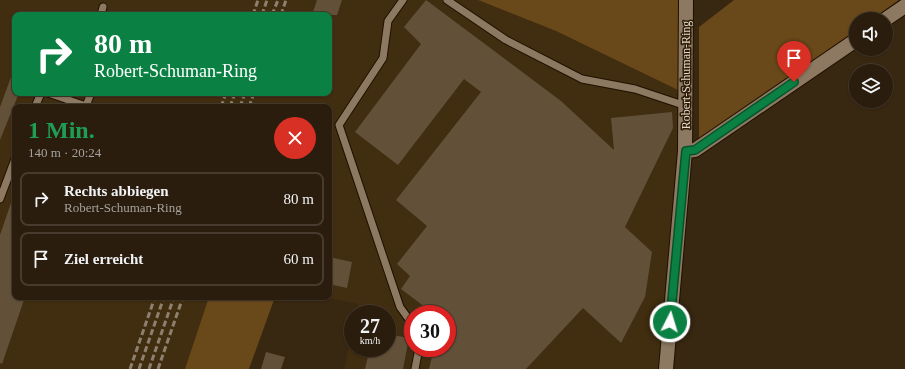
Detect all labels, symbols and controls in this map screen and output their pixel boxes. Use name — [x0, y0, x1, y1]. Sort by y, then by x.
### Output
map controls — [849, 12, 893, 108]
button: sound — [849, 12, 893, 56]
street label: Robert-Schuman-Ring — [679, 21, 693, 129]
icon: right — [28, 28, 80, 80]
text: 80 m — [94, 28, 152, 59]
pin — [777, 41, 811, 82]
icon: arrive — [783, 47, 805, 69]
text: Robert-Schuman-Ring — [94, 61, 257, 81]
button: layers — [849, 64, 893, 108]
text: 1 Min. — [28, 117, 95, 143]
button: close — [274, 117, 316, 159]
text: 140 m · 20:24 — [28, 145, 101, 160]
text: Rechts abbiegen — [64, 183, 169, 199]
icon: right — [30, 188, 52, 210]
text: 80 m — [284, 191, 314, 207]
text: Robert-Schuman-Ring — [64, 200, 182, 215]
icon: arrive — [30, 248, 52, 270]
text: Ziel erreicht — [64, 251, 143, 267]
text: 60 m — [284, 251, 314, 267]
position arrow — [649, 301, 691, 343]
speed limit sign: 30 — [404, 305, 456, 357]
text: 27 — [360, 315, 380, 337]
text: km/h — [360, 335, 380, 346]

